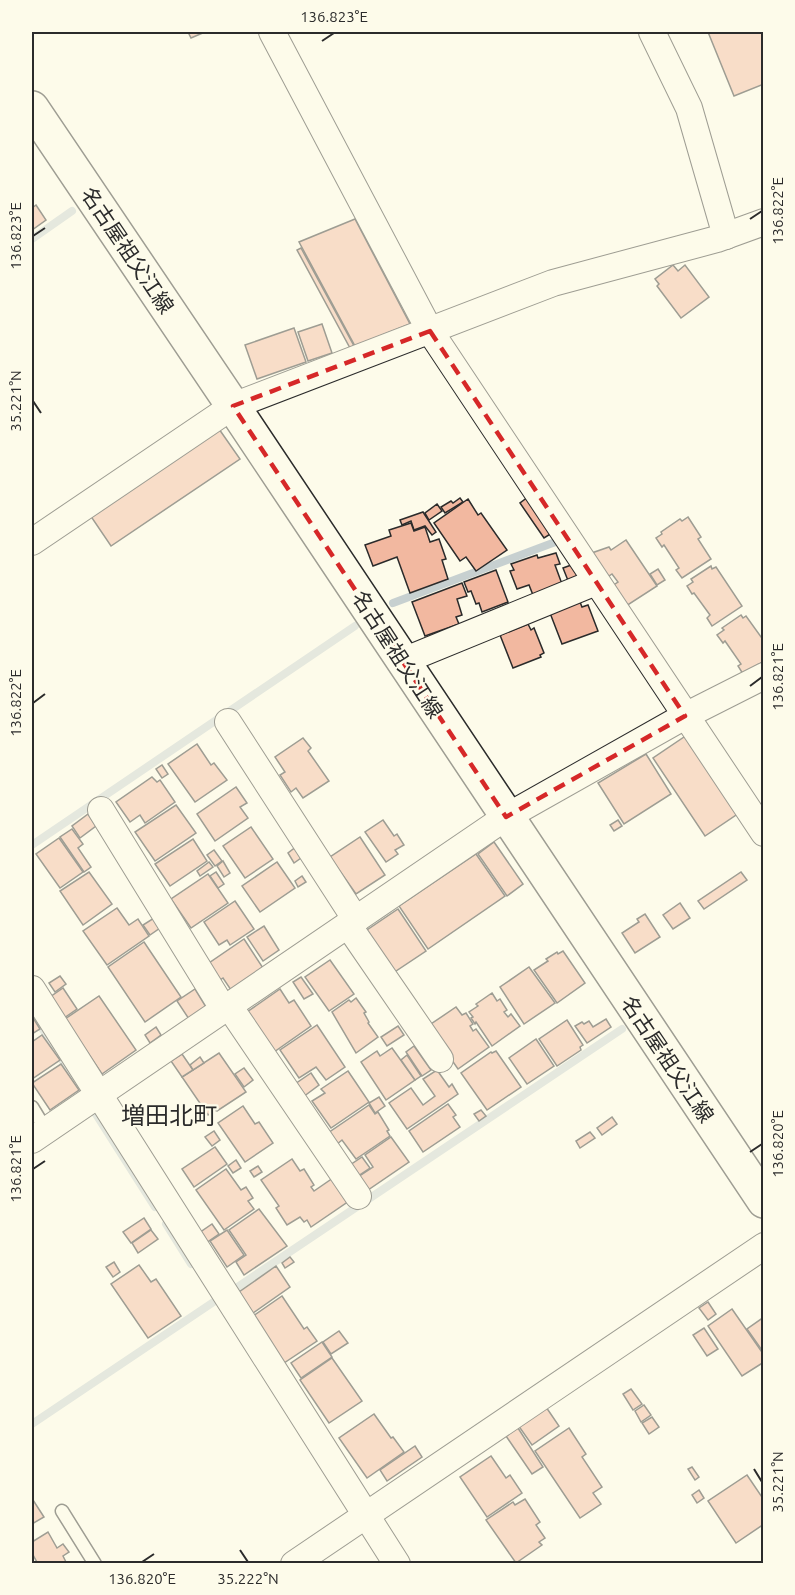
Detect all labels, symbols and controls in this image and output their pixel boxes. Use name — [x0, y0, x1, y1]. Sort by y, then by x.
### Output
text: 136.823°E — [300, 8, 368, 25]
text: 136.822°E — [769, 177, 786, 245]
street label: 名古屋祖父江線 — [77, 182, 179, 318]
text: 136.823°E — [7, 202, 24, 270]
text: 35.221°N — [7, 370, 24, 432]
street label: 名古屋祖父江線 — [348, 586, 448, 722]
text: 136.821°E — [769, 643, 786, 711]
text: 136.822°E — [7, 669, 24, 737]
street label: 名古屋祖父江線 — [617, 991, 719, 1127]
district label: 増田北町 — [121, 1102, 217, 1129]
text: 136.820°E — [769, 1110, 786, 1178]
text: 136.821°E — [7, 1135, 24, 1203]
text: 35.221°N — [769, 1451, 786, 1513]
text: 136.820°E — [108, 1570, 176, 1587]
text: 35.222°N — [217, 1570, 279, 1587]

